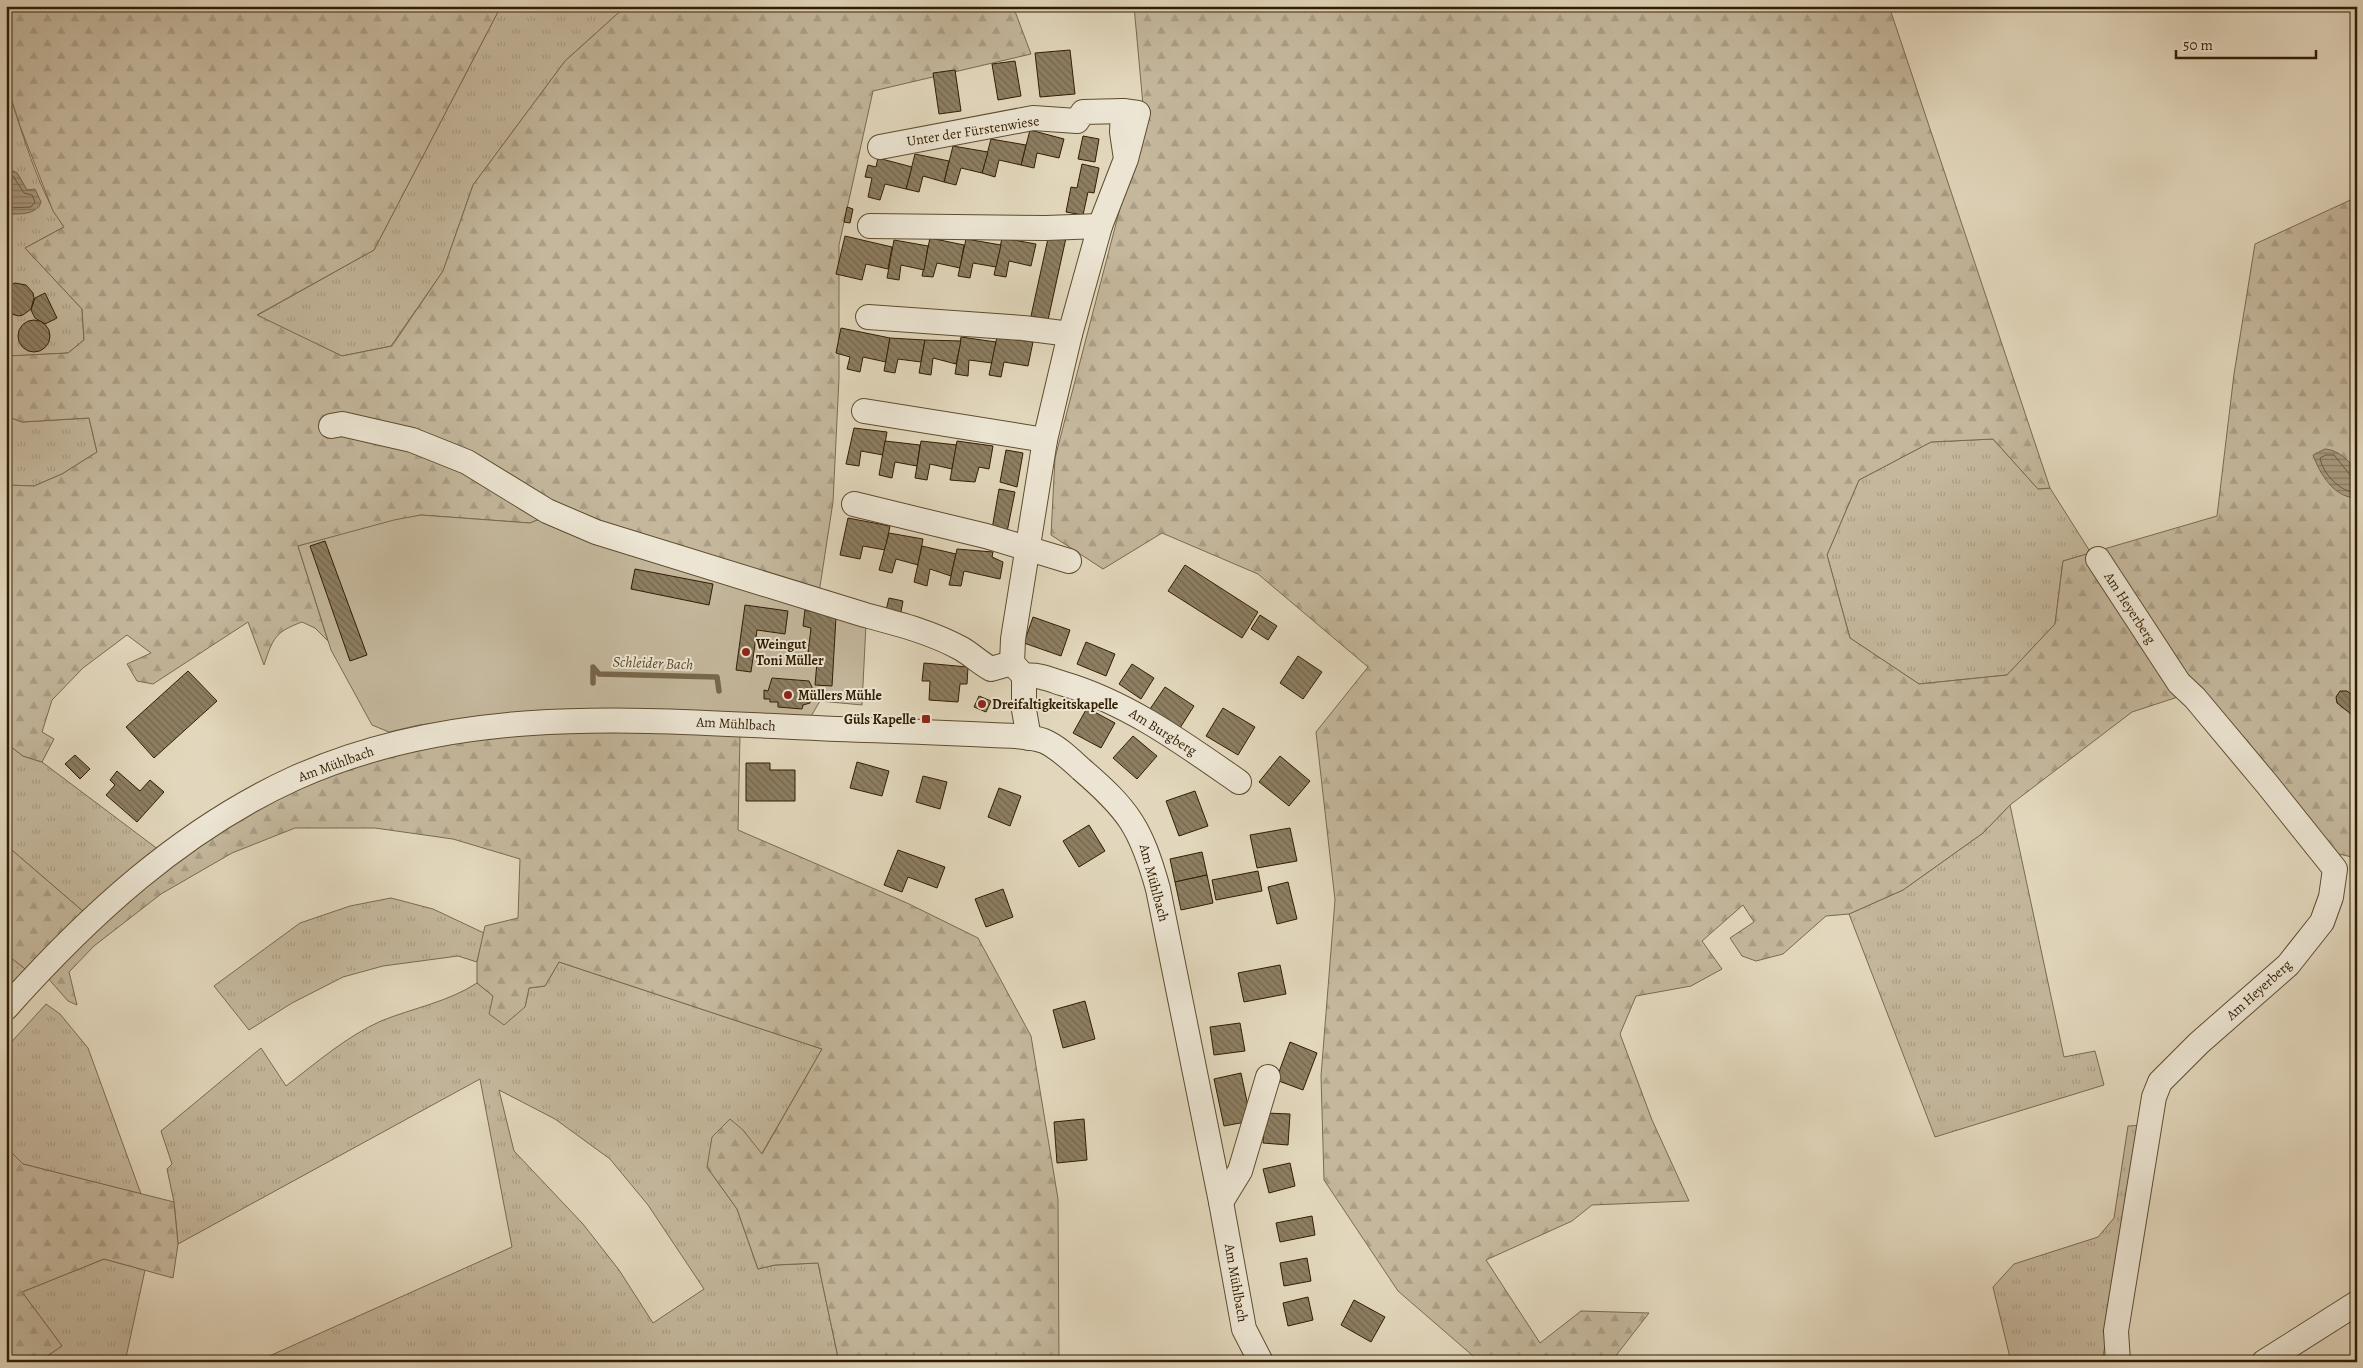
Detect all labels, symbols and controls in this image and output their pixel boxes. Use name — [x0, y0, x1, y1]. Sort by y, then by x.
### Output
scale bar — [2176, 28, 2316, 60]
text: 50 m — [2183, 35, 2213, 55]
street label: Unter der Fürstenwiese — [905, 111, 1041, 151]
street label: Am Heyerberg — [2099, 567, 2160, 648]
place label: Weingut Toni Müller — [755, 635, 824, 670]
marker: Weingut Toni Müller — [740, 646, 752, 658]
water label: Schleider Bach — [612, 652, 694, 674]
place label: Müllers Mühle — [798, 686, 882, 705]
marker: Müllers Mühle — [782, 689, 794, 701]
place label: Dreifaltigkeitskapelle — [992, 695, 1119, 714]
marker: Dreifaltigkeitskapelle — [976, 698, 988, 710]
street label: Am Burgberg — [1125, 703, 1200, 760]
place label: Güls Kapelle — [844, 710, 917, 729]
street label: Am Mühlbach — [695, 712, 777, 736]
marker: Güls Kapelle — [920, 713, 932, 725]
street label: Am Mühlbach — [294, 741, 377, 787]
street label: Am Mühlbach — [1134, 841, 1174, 924]
street label: Am Heyerberg — [2221, 955, 2296, 1025]
street label: Am Mühlbach — [1220, 1241, 1252, 1324]

